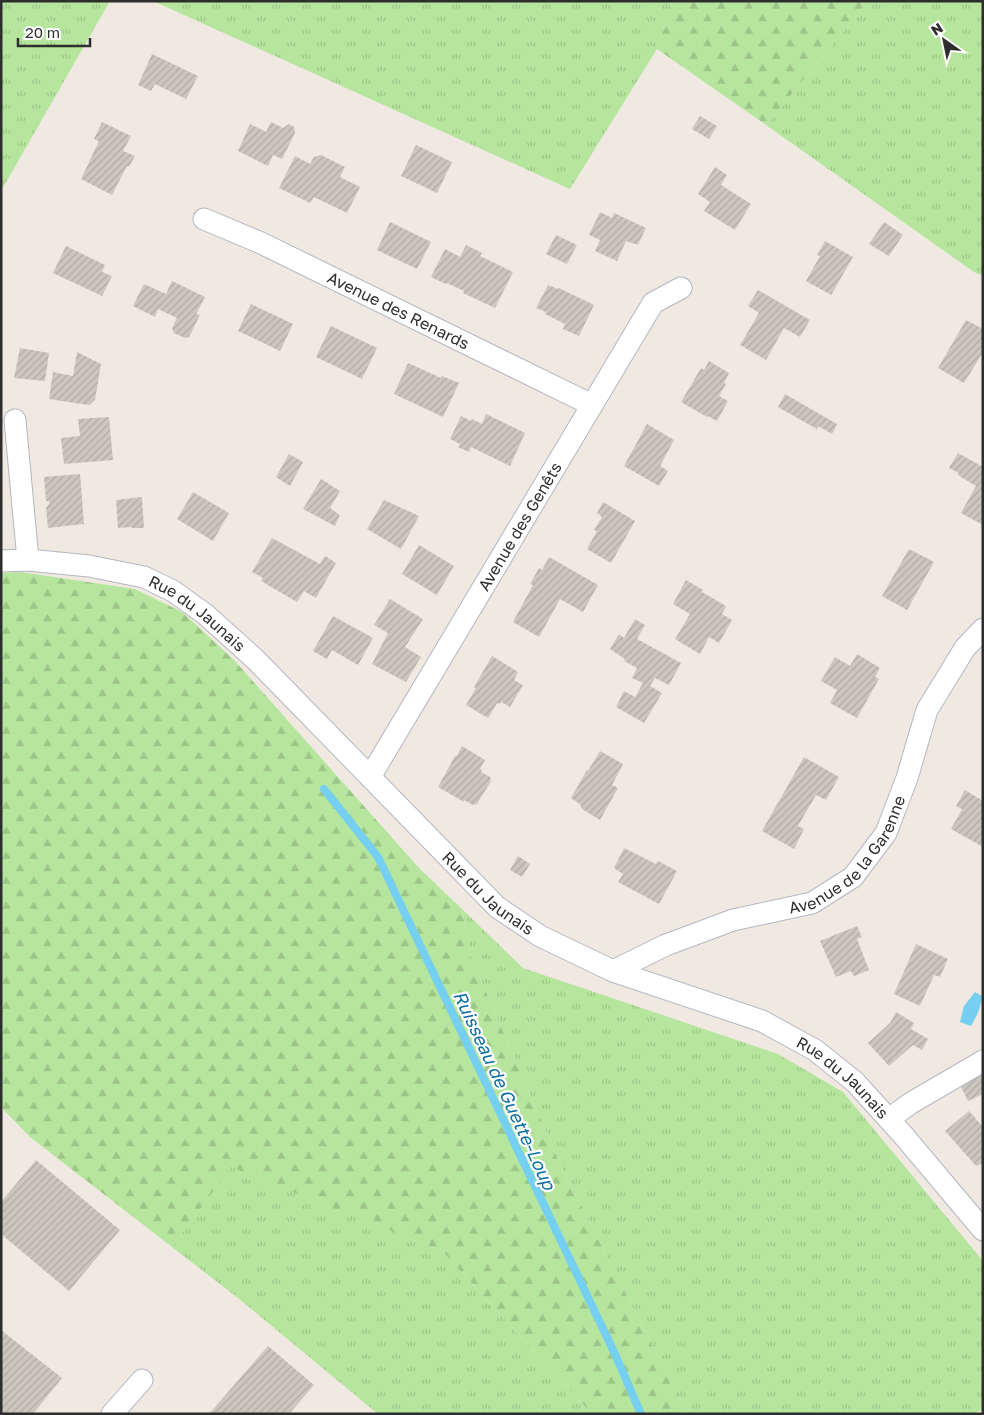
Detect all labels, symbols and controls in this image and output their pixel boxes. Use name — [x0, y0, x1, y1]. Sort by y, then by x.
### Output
scale bar — [18, 15, 90, 47]
north arrow — [919, 15, 969, 65]
text: N — [928, 19, 946, 39]
text: 20 m — [25, 23, 60, 41]
street label: Avenue des Renards — [324, 267, 473, 353]
street label: Avenue des Genêts — [473, 458, 566, 594]
street label: Rue du Jaunais — [145, 571, 250, 656]
street label: Avenue de la Garenne — [787, 793, 909, 918]
street label: Rue du Jaunais — [438, 847, 538, 939]
water label: Ruisseau de Guette-Loup — [449, 987, 562, 1195]
street label: Rue du Jaunais — [793, 1032, 893, 1123]

